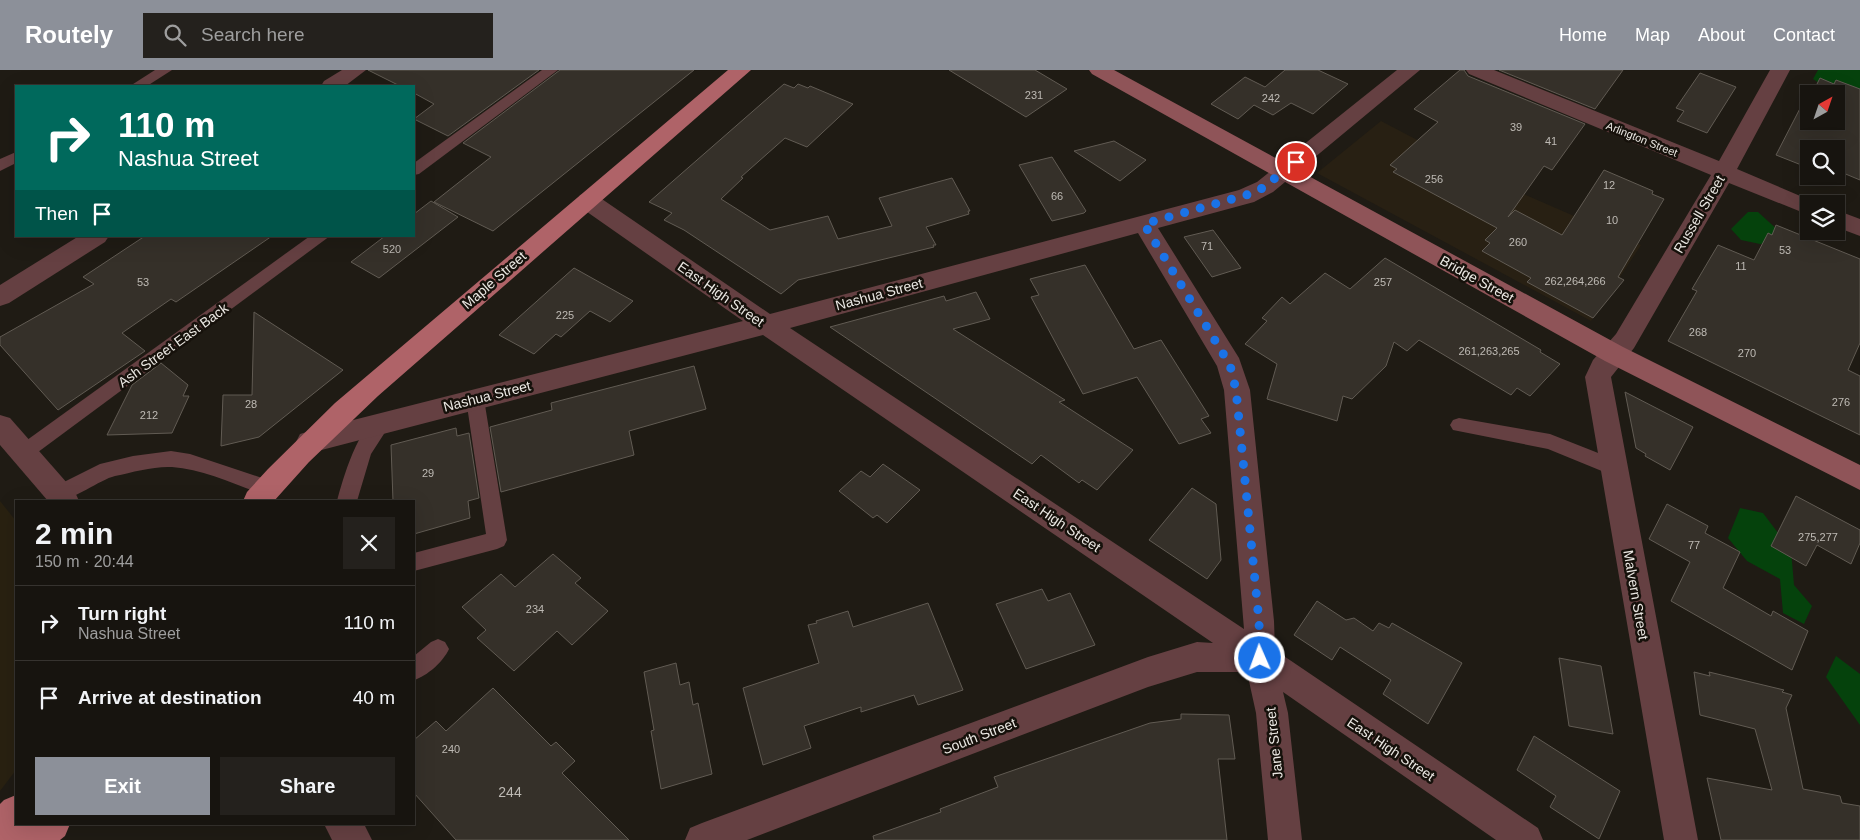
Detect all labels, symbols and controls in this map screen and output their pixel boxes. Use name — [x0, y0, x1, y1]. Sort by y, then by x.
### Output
search box — [143, 13, 493, 58]
text: Routely — [25, 21, 113, 48]
icon: search — [161, 21, 189, 49]
text: Search here — [201, 24, 305, 45]
text: Home — [1559, 25, 1607, 45]
text: Map — [1635, 25, 1670, 45]
text: About — [1698, 25, 1745, 45]
text: Contact — [1773, 25, 1835, 45]
north arrow — [1800, 85, 1845, 130]
map controls — [1800, 85, 1845, 240]
house number: 231 — [1025, 89, 1043, 101]
house number: 242 — [1262, 92, 1280, 104]
icon: right — [35, 105, 100, 170]
text: 110 m — [118, 105, 215, 144]
street label: Arlington Street — [1605, 119, 1679, 159]
house number: 39 — [1510, 121, 1522, 133]
house number: 41 — [1545, 135, 1557, 147]
button: search — [1800, 140, 1845, 185]
pin — [1275, 141, 1317, 183]
text: Nashua Street — [118, 146, 259, 171]
icon: arrive — [1282, 148, 1310, 176]
street label: Russell Street — [1670, 172, 1728, 256]
house number: 256 — [1425, 173, 1443, 185]
house number: 12 — [1603, 179, 1615, 191]
house number: 66 — [1051, 190, 1063, 202]
button: layers — [1800, 195, 1845, 240]
icon: arrive — [88, 200, 116, 228]
text: Then — [35, 203, 78, 224]
house number: 10 — [1606, 214, 1618, 226]
house number: 260 — [1509, 236, 1527, 248]
house number: 71 — [1201, 240, 1213, 252]
house number: 520 — [383, 243, 401, 255]
house number: 53 — [1779, 244, 1791, 256]
street label: Maple Street — [459, 248, 529, 312]
street label: Bridge Street — [1437, 252, 1517, 306]
street label: East High Street — [675, 258, 767, 330]
house number: 11 — [1735, 260, 1747, 272]
street label: Nashua Street — [834, 275, 924, 313]
house number: 262,264,266 — [1544, 275, 1606, 287]
house number: 53 — [137, 276, 149, 288]
house number: 257 — [1374, 276, 1392, 288]
street label: Ash Street East Back — [115, 299, 232, 390]
house number: 225 — [556, 309, 574, 321]
house number: 268 — [1689, 326, 1707, 338]
house number: 261,263,265 — [1458, 345, 1520, 357]
house number: 270 — [1738, 347, 1756, 359]
street label: Nashua Street — [442, 377, 532, 415]
house number: 276 — [1832, 396, 1850, 408]
house number: 28 — [245, 398, 257, 410]
house number: 212 — [140, 409, 158, 421]
house number: 29 — [422, 467, 434, 479]
street label: East High Street — [1010, 485, 1104, 555]
text: 2 min — [35, 517, 113, 550]
button: close — [343, 517, 395, 569]
house number: 275,277 — [1798, 531, 1838, 543]
house number: 77 — [1688, 539, 1700, 551]
street label: Malvern Street — [1620, 549, 1652, 641]
text: 150 m · 20:44 — [35, 553, 134, 570]
text: Turn right — [78, 603, 166, 624]
house number: 234 — [526, 603, 544, 615]
icon: right — [35, 609, 63, 637]
text: 110 m — [344, 612, 395, 633]
text: Nashua Street — [78, 625, 180, 642]
position arrow — [1233, 631, 1285, 683]
icon: arrive — [35, 684, 63, 712]
text: Arrive at destination — [78, 687, 262, 708]
text: 40 m — [353, 687, 395, 708]
street label: Jane Street — [1262, 706, 1286, 779]
street label: East High Street — [1344, 714, 1438, 784]
street label: South Street — [940, 715, 1018, 757]
house number: 240 — [442, 743, 460, 755]
button: Exit — [35, 757, 210, 815]
button: Share — [220, 757, 395, 815]
house number: 244 — [498, 784, 522, 800]

